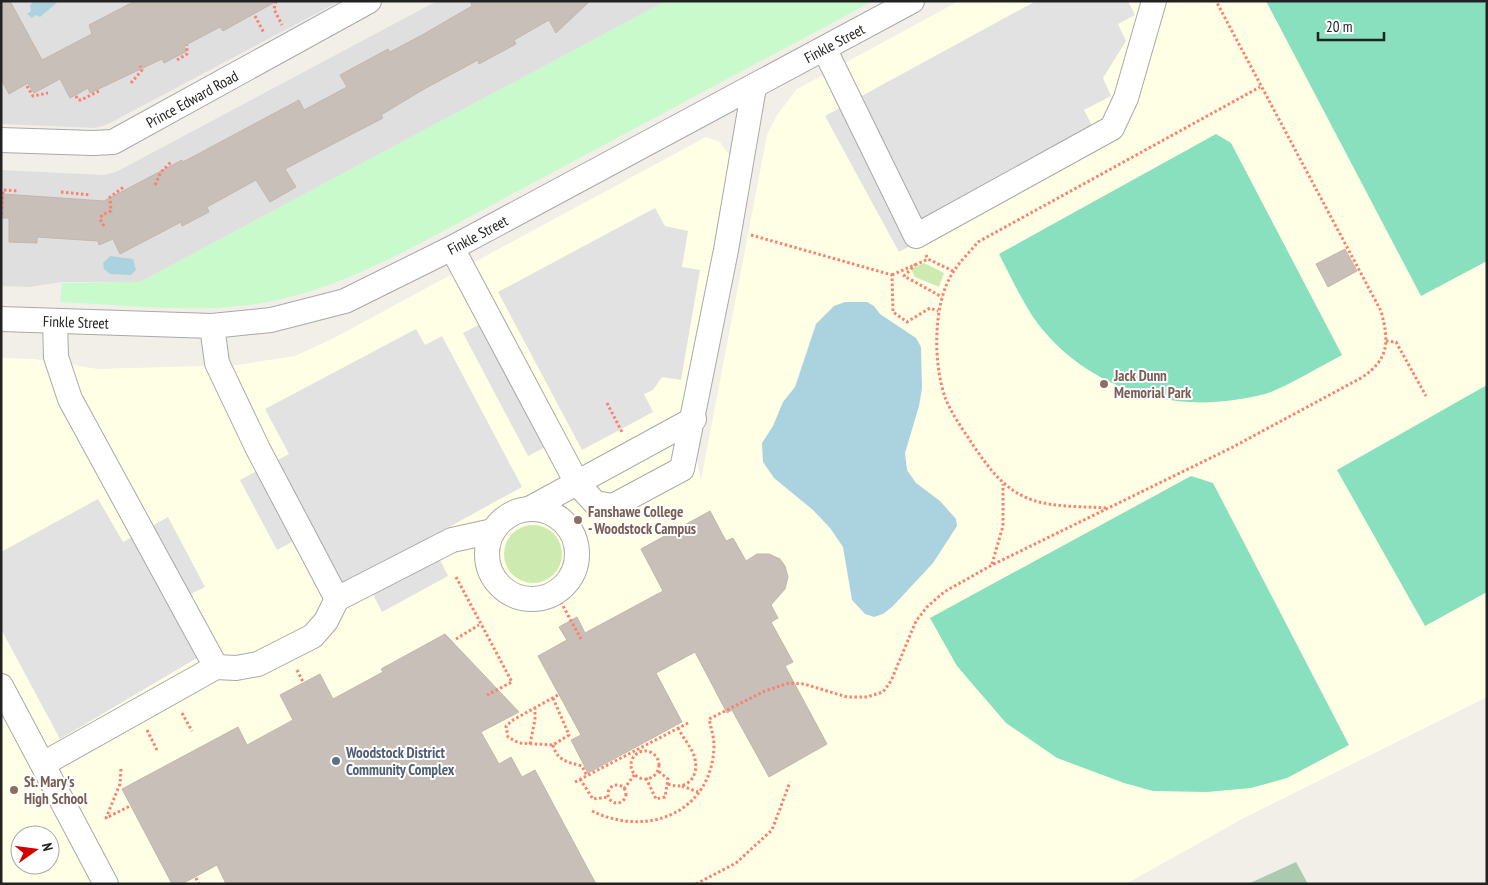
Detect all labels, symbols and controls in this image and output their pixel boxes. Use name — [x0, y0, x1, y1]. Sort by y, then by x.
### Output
scale bar — [1318, 10, 1384, 42]
text: 20 m — [1326, 17, 1352, 36]
street label: Finkle Street — [801, 19, 868, 67]
street label: Prince Edward Road — [142, 66, 241, 132]
street label: Finkle Street — [444, 210, 511, 258]
street label: Finkle Street — [43, 311, 109, 332]
place label: Jack Dunn Memorial Park — [1113, 366, 1192, 402]
marker: Jack Dunn Memorial Park — [1098, 378, 1110, 390]
place label: Fanshawe College - Woodstock Campus — [588, 502, 696, 538]
marker: Fanshawe College - Woodstock Campus — [572, 514, 584, 526]
place label: Woodstock District Community Complex — [345, 743, 455, 779]
marker: Woodstock District Community Complex — [330, 755, 342, 767]
place label: St. Mary's High School — [24, 772, 88, 808]
marker: St. Mary's High School — [8, 784, 20, 796]
north arrow — [10, 825, 60, 875]
text: N — [38, 841, 57, 853]

